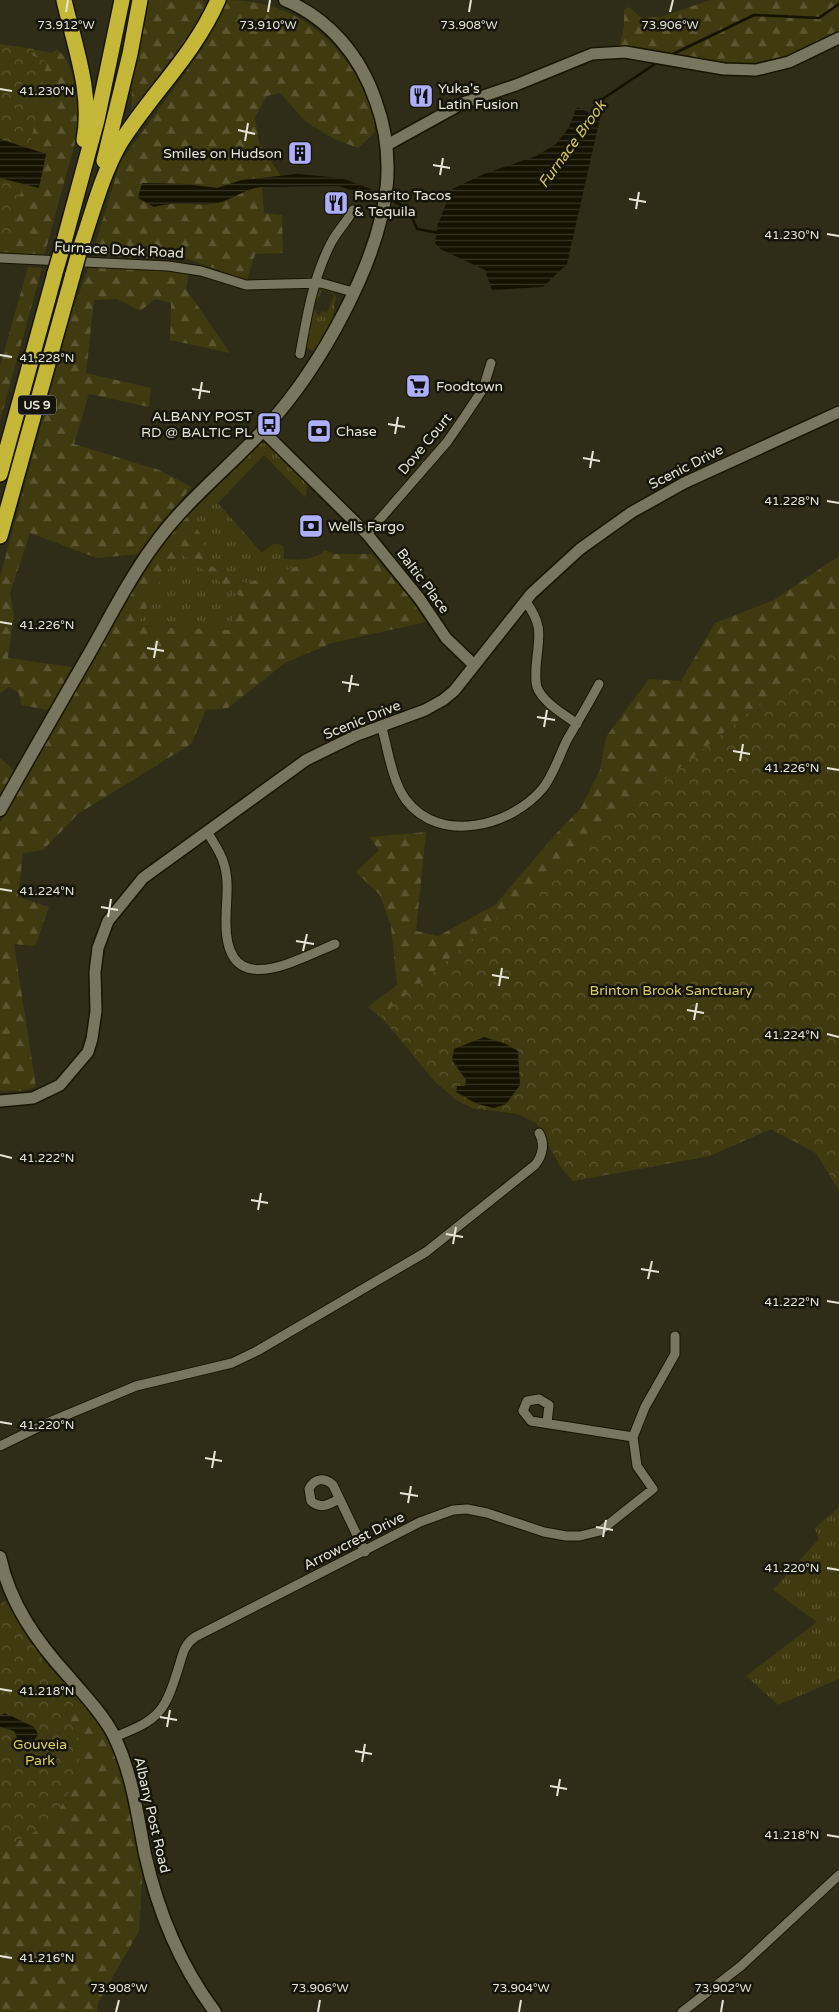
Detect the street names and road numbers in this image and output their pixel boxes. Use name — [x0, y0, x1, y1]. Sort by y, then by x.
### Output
street label: Furnace Dock Road — [54, 238, 184, 262]
road number: US 9 — [18, 396, 56, 414]
street label: Dove Court — [394, 409, 456, 478]
street label: Scenic Drive — [646, 441, 726, 493]
street label: Baltic Place — [393, 545, 453, 617]
street label: Scenic Drive — [321, 697, 403, 743]
street label: Arrowcrest Drive — [301, 1508, 407, 1574]
street label: Albany Post Road — [130, 1755, 174, 1875]

